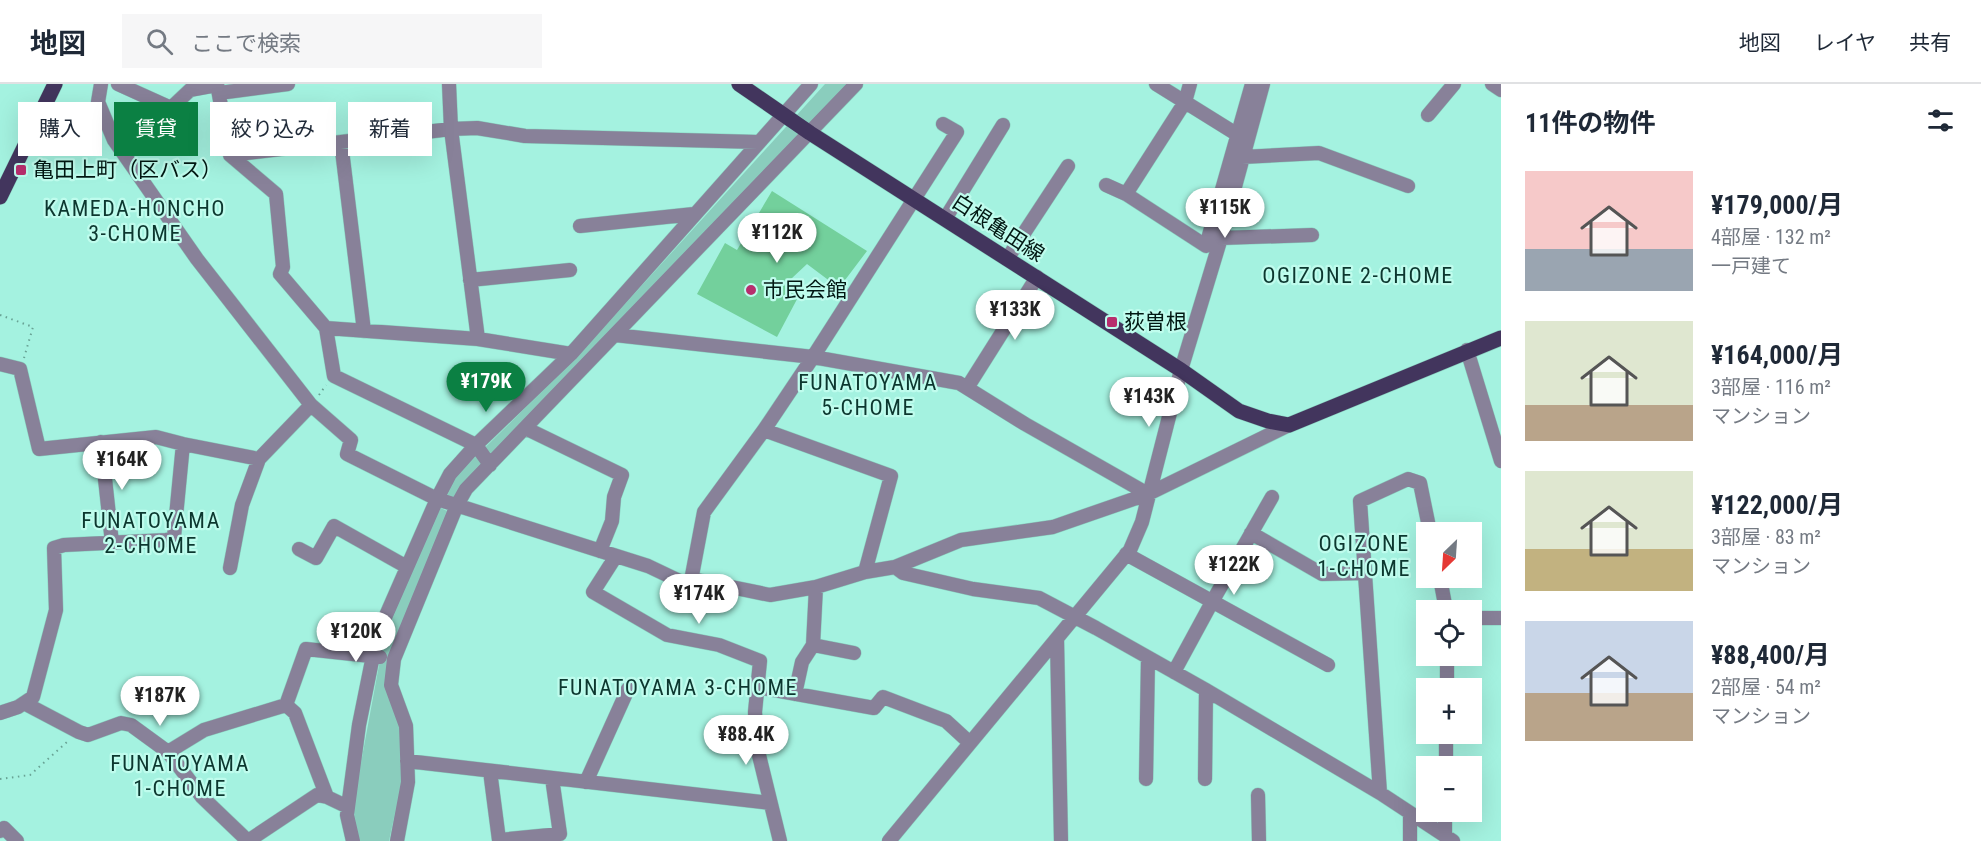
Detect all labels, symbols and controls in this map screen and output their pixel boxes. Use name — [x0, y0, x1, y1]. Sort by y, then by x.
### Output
search box — [122, 14, 542, 68]
icon: search — [143, 25, 176, 58]
text: 地図 — [30, 27, 86, 60]
text: ここで検索 — [191, 31, 301, 56]
text: 地図 — [1739, 31, 1781, 55]
text: レイヤ — [1814, 31, 1876, 55]
text: 共有 — [1909, 31, 1951, 55]
chip: 購入 — [18, 102, 102, 156]
chip: 賃貸 — [114, 102, 198, 156]
chip: 絞り込み — [210, 102, 336, 156]
chip: 新着 — [348, 102, 432, 156]
icon: filters — [1924, 104, 1957, 137]
text: 11件の物件 — [1525, 108, 1655, 138]
place label: 亀田上町（区バス） — [33, 158, 222, 182]
marker: 亀田上町（区バス） — [14, 163, 28, 177]
pin: ¥115K — [1183, 188, 1267, 239]
street label: 白根亀田線 — [947, 189, 1049, 267]
text: ¥179,000/月 — [1711, 190, 1843, 220]
text: ¥115K — [1200, 195, 1250, 219]
icon: home — [1573, 195, 1645, 267]
district label: KAMEDA-HONCHO 3-CHOME — [44, 196, 226, 246]
pin: ¥112K — [735, 213, 819, 264]
text: ¥112K — [752, 220, 802, 244]
text: 4部屋 · 132 m² — [1711, 225, 1831, 249]
text: 一戸建て — [1711, 254, 1791, 278]
district label: OGIZONE 2-CHOME — [1262, 263, 1454, 288]
place label: 市民会館 — [763, 278, 847, 302]
marker: 市民会館 — [744, 283, 758, 297]
pin: ¥133K — [973, 290, 1057, 341]
text: ¥133K — [990, 297, 1040, 321]
place label: 荻曽根 — [1124, 310, 1187, 334]
marker: 荻曽根 — [1105, 315, 1119, 329]
text: ¥164,000/月 — [1711, 340, 1843, 370]
icon: home — [1573, 345, 1645, 417]
pin: ¥179K — [444, 362, 528, 413]
text: ¥179K — [461, 369, 511, 393]
district label: FUNATOYAMA 5-CHOME — [798, 370, 938, 420]
text: 3部屋 · 116 m² — [1711, 375, 1831, 399]
pin: ¥143K — [1107, 377, 1191, 428]
text: ¥143K — [1124, 384, 1174, 408]
text: マンション — [1711, 404, 1811, 428]
pin: ¥164K — [80, 440, 164, 491]
text: ¥164K — [97, 447, 147, 471]
text: ¥122,000/月 — [1711, 490, 1843, 520]
icon: home — [1573, 495, 1645, 567]
district label: FUNATOYAMA 2-CHOME — [81, 508, 221, 558]
north arrow — [1416, 522, 1482, 588]
map controls — [1416, 522, 1482, 822]
text: 3部屋 · 83 m² — [1711, 525, 1821, 549]
district label: OGIZONE 1-CHOME — [1317, 531, 1411, 581]
pin: ¥122K — [1192, 545, 1276, 596]
text: ¥122K — [1209, 552, 1259, 576]
text: マンション — [1711, 554, 1811, 578]
pin: ¥174K — [657, 574, 741, 625]
text: ¥174K — [674, 581, 724, 605]
button: locate — [1416, 600, 1482, 666]
pin: ¥120K — [314, 612, 398, 663]
text: ¥120K — [331, 619, 381, 643]
text: ¥88,400/月 — [1711, 640, 1830, 670]
icon: home — [1573, 645, 1645, 717]
district label: FUNATOYAMA 3-CHOME — [558, 675, 798, 700]
text: 2部屋 · 54 m² — [1711, 675, 1821, 699]
pin: ¥187K — [118, 676, 202, 727]
button: + — [1416, 678, 1482, 744]
text: ¥187K — [135, 683, 185, 707]
text: マンション — [1711, 704, 1811, 728]
pin: ¥88.4K — [697, 715, 795, 766]
text: ¥88.4K — [718, 722, 774, 746]
district label: FUNATOYAMA 1-CHOME — [110, 751, 250, 801]
button: − — [1416, 756, 1482, 822]

